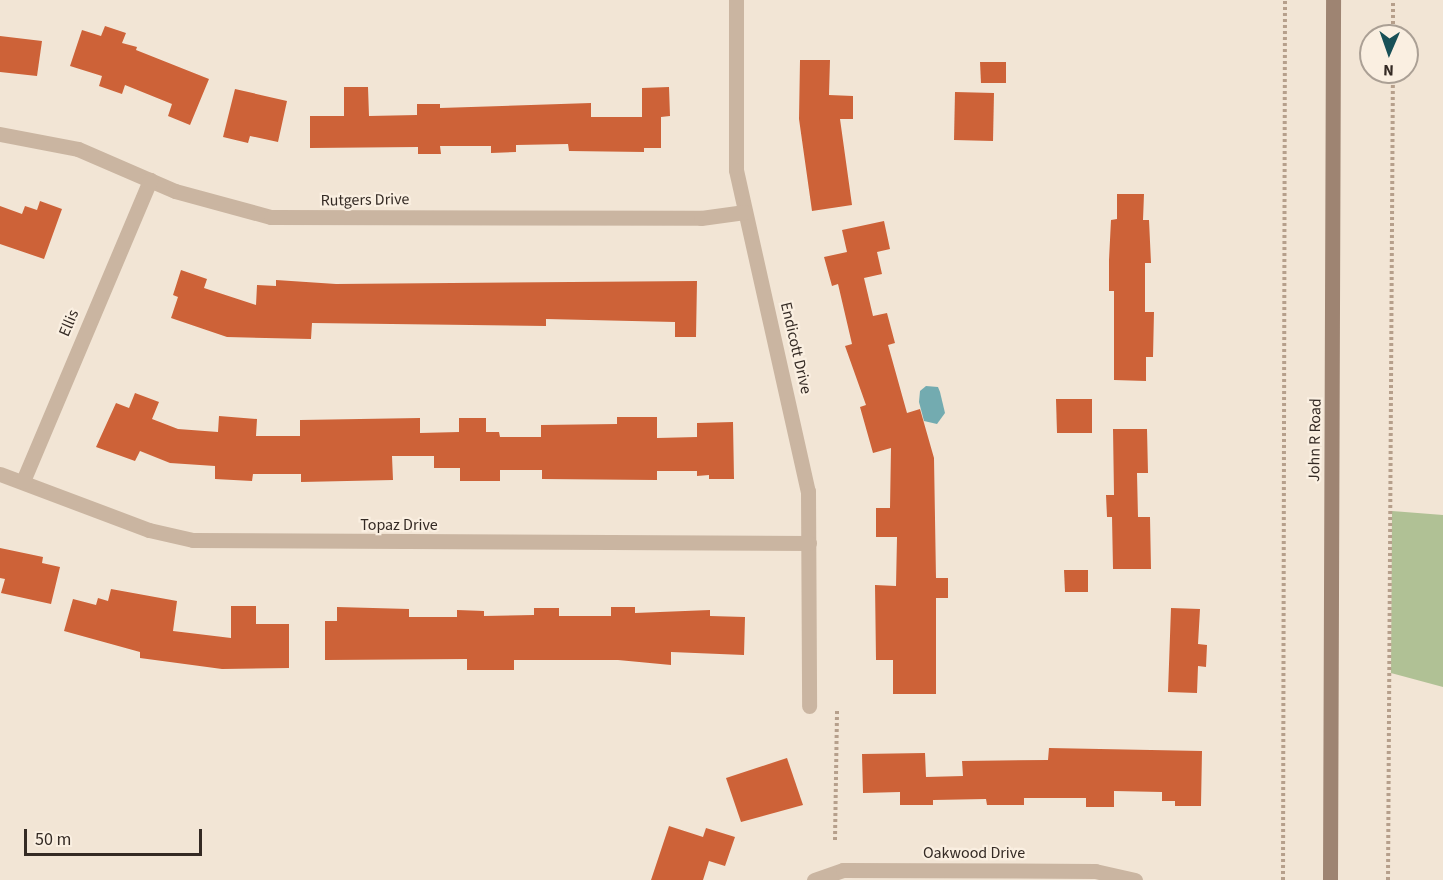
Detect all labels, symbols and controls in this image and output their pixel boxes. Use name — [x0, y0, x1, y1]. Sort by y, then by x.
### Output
north arrow — [1359, 24, 1419, 84]
text: N — [1383, 59, 1394, 81]
street label: Rutgers Drive — [320, 190, 410, 210]
street label: Endicott Drive — [776, 300, 816, 396]
street label: Ellis — [55, 307, 83, 339]
street label: John R Road — [1305, 398, 1325, 482]
street label: Topaz Drive — [360, 515, 438, 535]
scale bar — [27, 817, 206, 855]
text: 50 m — [35, 827, 71, 852]
street label: Oakwood Drive — [923, 843, 1025, 863]

